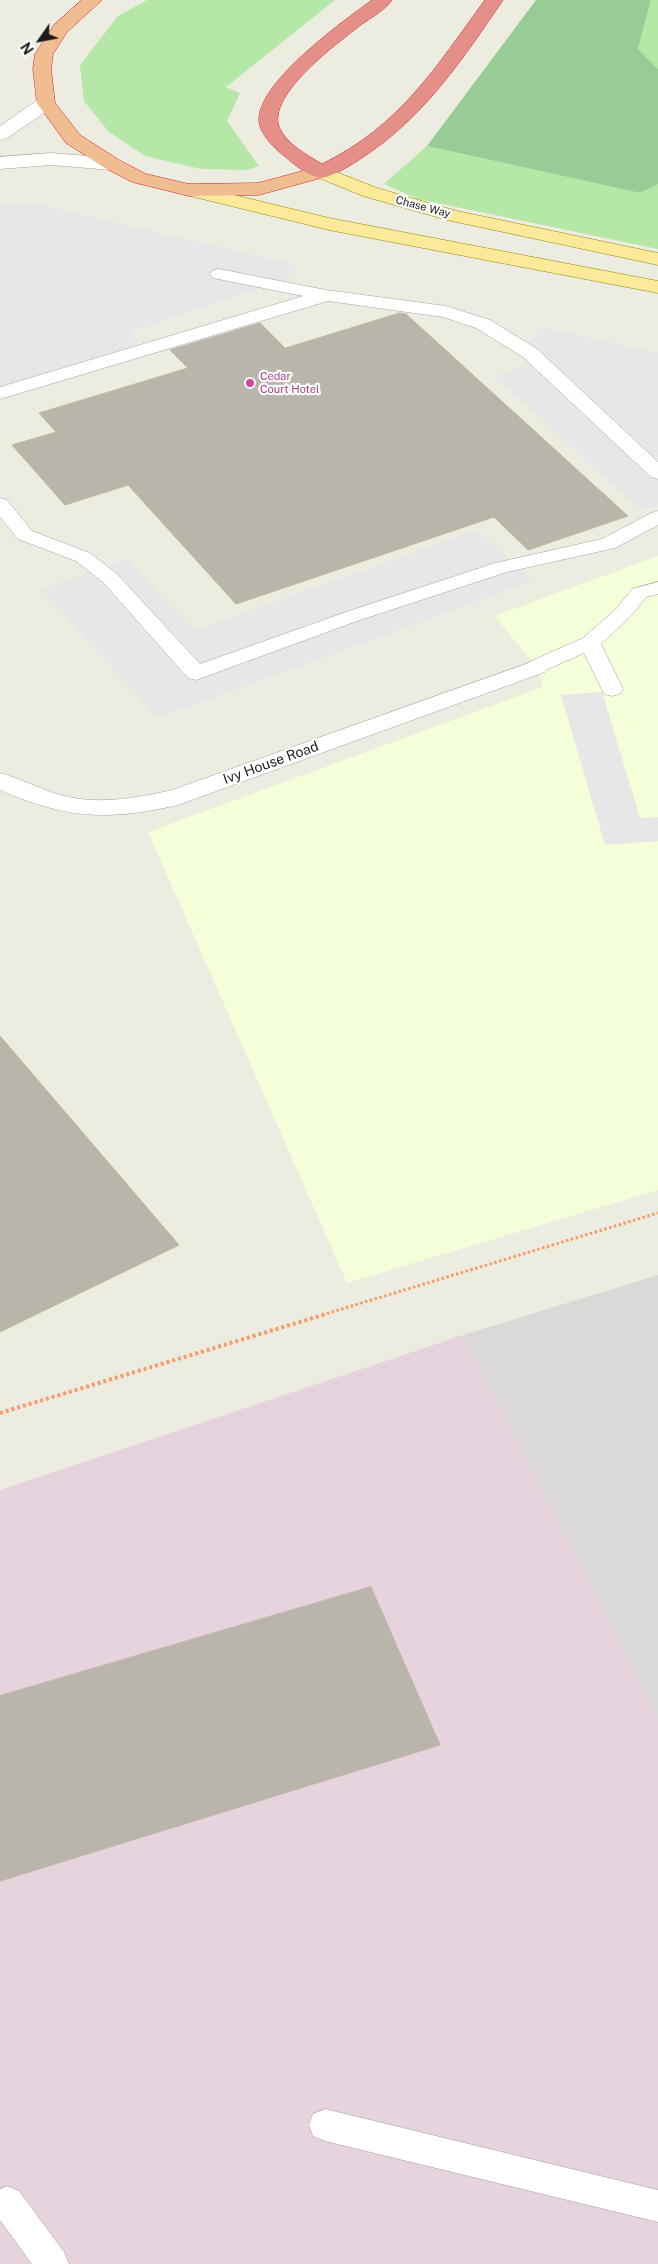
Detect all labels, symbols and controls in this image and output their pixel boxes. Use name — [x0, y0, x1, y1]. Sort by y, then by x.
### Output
north arrow — [15, 15, 65, 65]
text: N — [18, 39, 37, 57]
street label: Chase Way — [394, 193, 452, 221]
place label: Cedar Court Hotel — [260, 370, 319, 396]
marker: Cedar Court Hotel — [244, 377, 256, 389]
street label: Ivy House Road — [221, 738, 321, 788]

